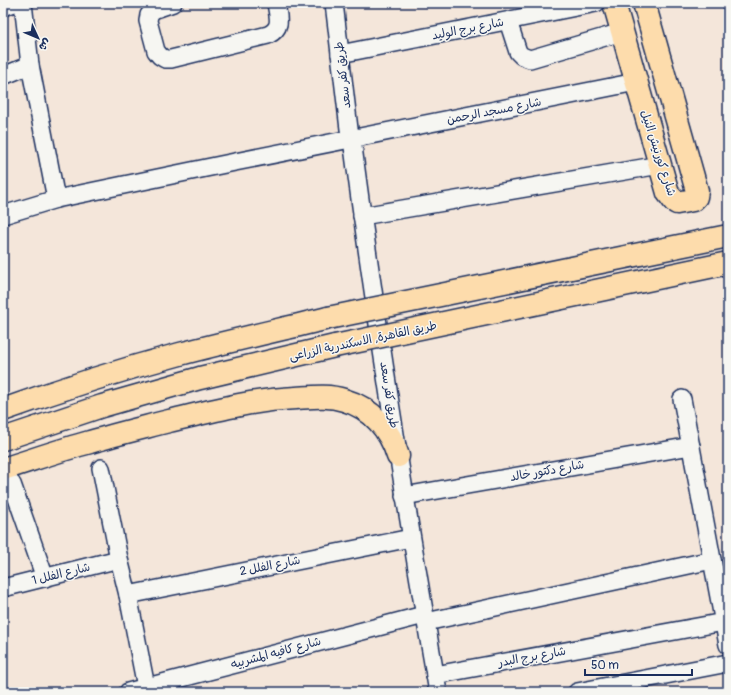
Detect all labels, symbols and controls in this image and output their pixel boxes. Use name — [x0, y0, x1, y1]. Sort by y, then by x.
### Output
street label: شارع برج الوليد — [431, 15, 505, 44]
north arrow — [18, 18, 58, 58]
text: ش — [36, 36, 54, 53]
street label: طريق كفر سعد — [331, 41, 355, 109]
street label: شارع مسجد الرحمن — [445, 94, 543, 129]
street label: شارع كورنيش النيل — [636, 108, 679, 198]
street label: طريق القاهرة, الاسكندرية الزراعى — [288, 318, 438, 364]
street label: طريق كفر سعد — [376, 361, 402, 429]
street label: شارع دكتور خالد — [509, 457, 585, 486]
street label: شارع الفلل 2 — [238, 553, 302, 580]
street label: شارع الفلل 1 — [30, 560, 92, 589]
street label: شارع كافيه المشربيه — [229, 634, 323, 673]
street label: شارع برج البدر — [496, 644, 567, 672]
scale bar — [585, 651, 692, 677]
text: 50 m — [591, 658, 619, 673]

